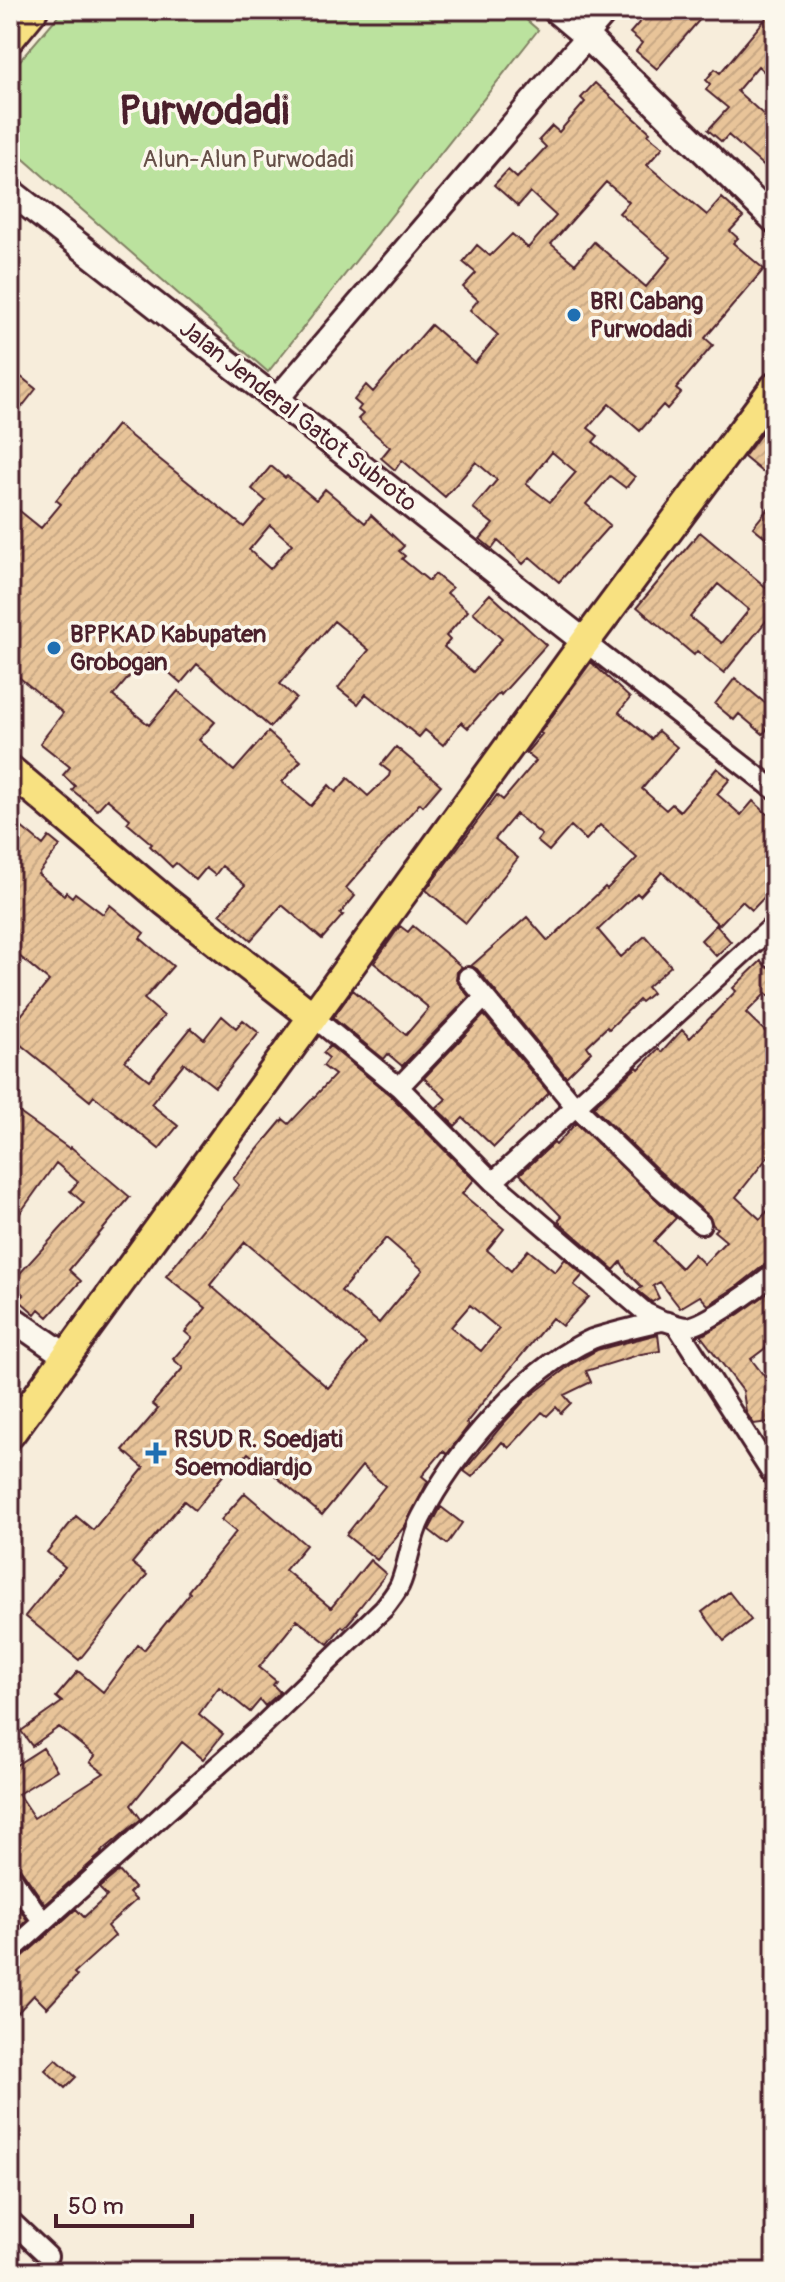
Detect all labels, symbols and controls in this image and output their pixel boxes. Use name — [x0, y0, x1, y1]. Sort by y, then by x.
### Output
district label: Purwodadi — [119, 87, 289, 136]
park label: Alun-Alun Purwodadi — [142, 145, 354, 174]
place label: BRI Cabang Purwodadi — [590, 287, 703, 344]
marker: BRI Cabang Purwodadi — [565, 306, 583, 324]
street label: Jalan Jenderal Gatot Subroto — [173, 314, 423, 518]
place label: BPPKAD Kabupaten Grobogan — [70, 620, 266, 677]
marker: BPPKAD Kabupaten Grobogan — [45, 639, 63, 657]
place label: RSUD R. Soedjati Soemodiardjo — [174, 1425, 343, 1482]
marker: RSUD R. Soedjati Soemodiardjo — [145, 1442, 167, 1464]
scale bar — [56, 2178, 192, 2228]
text: 50 m — [68, 2192, 124, 2221]

